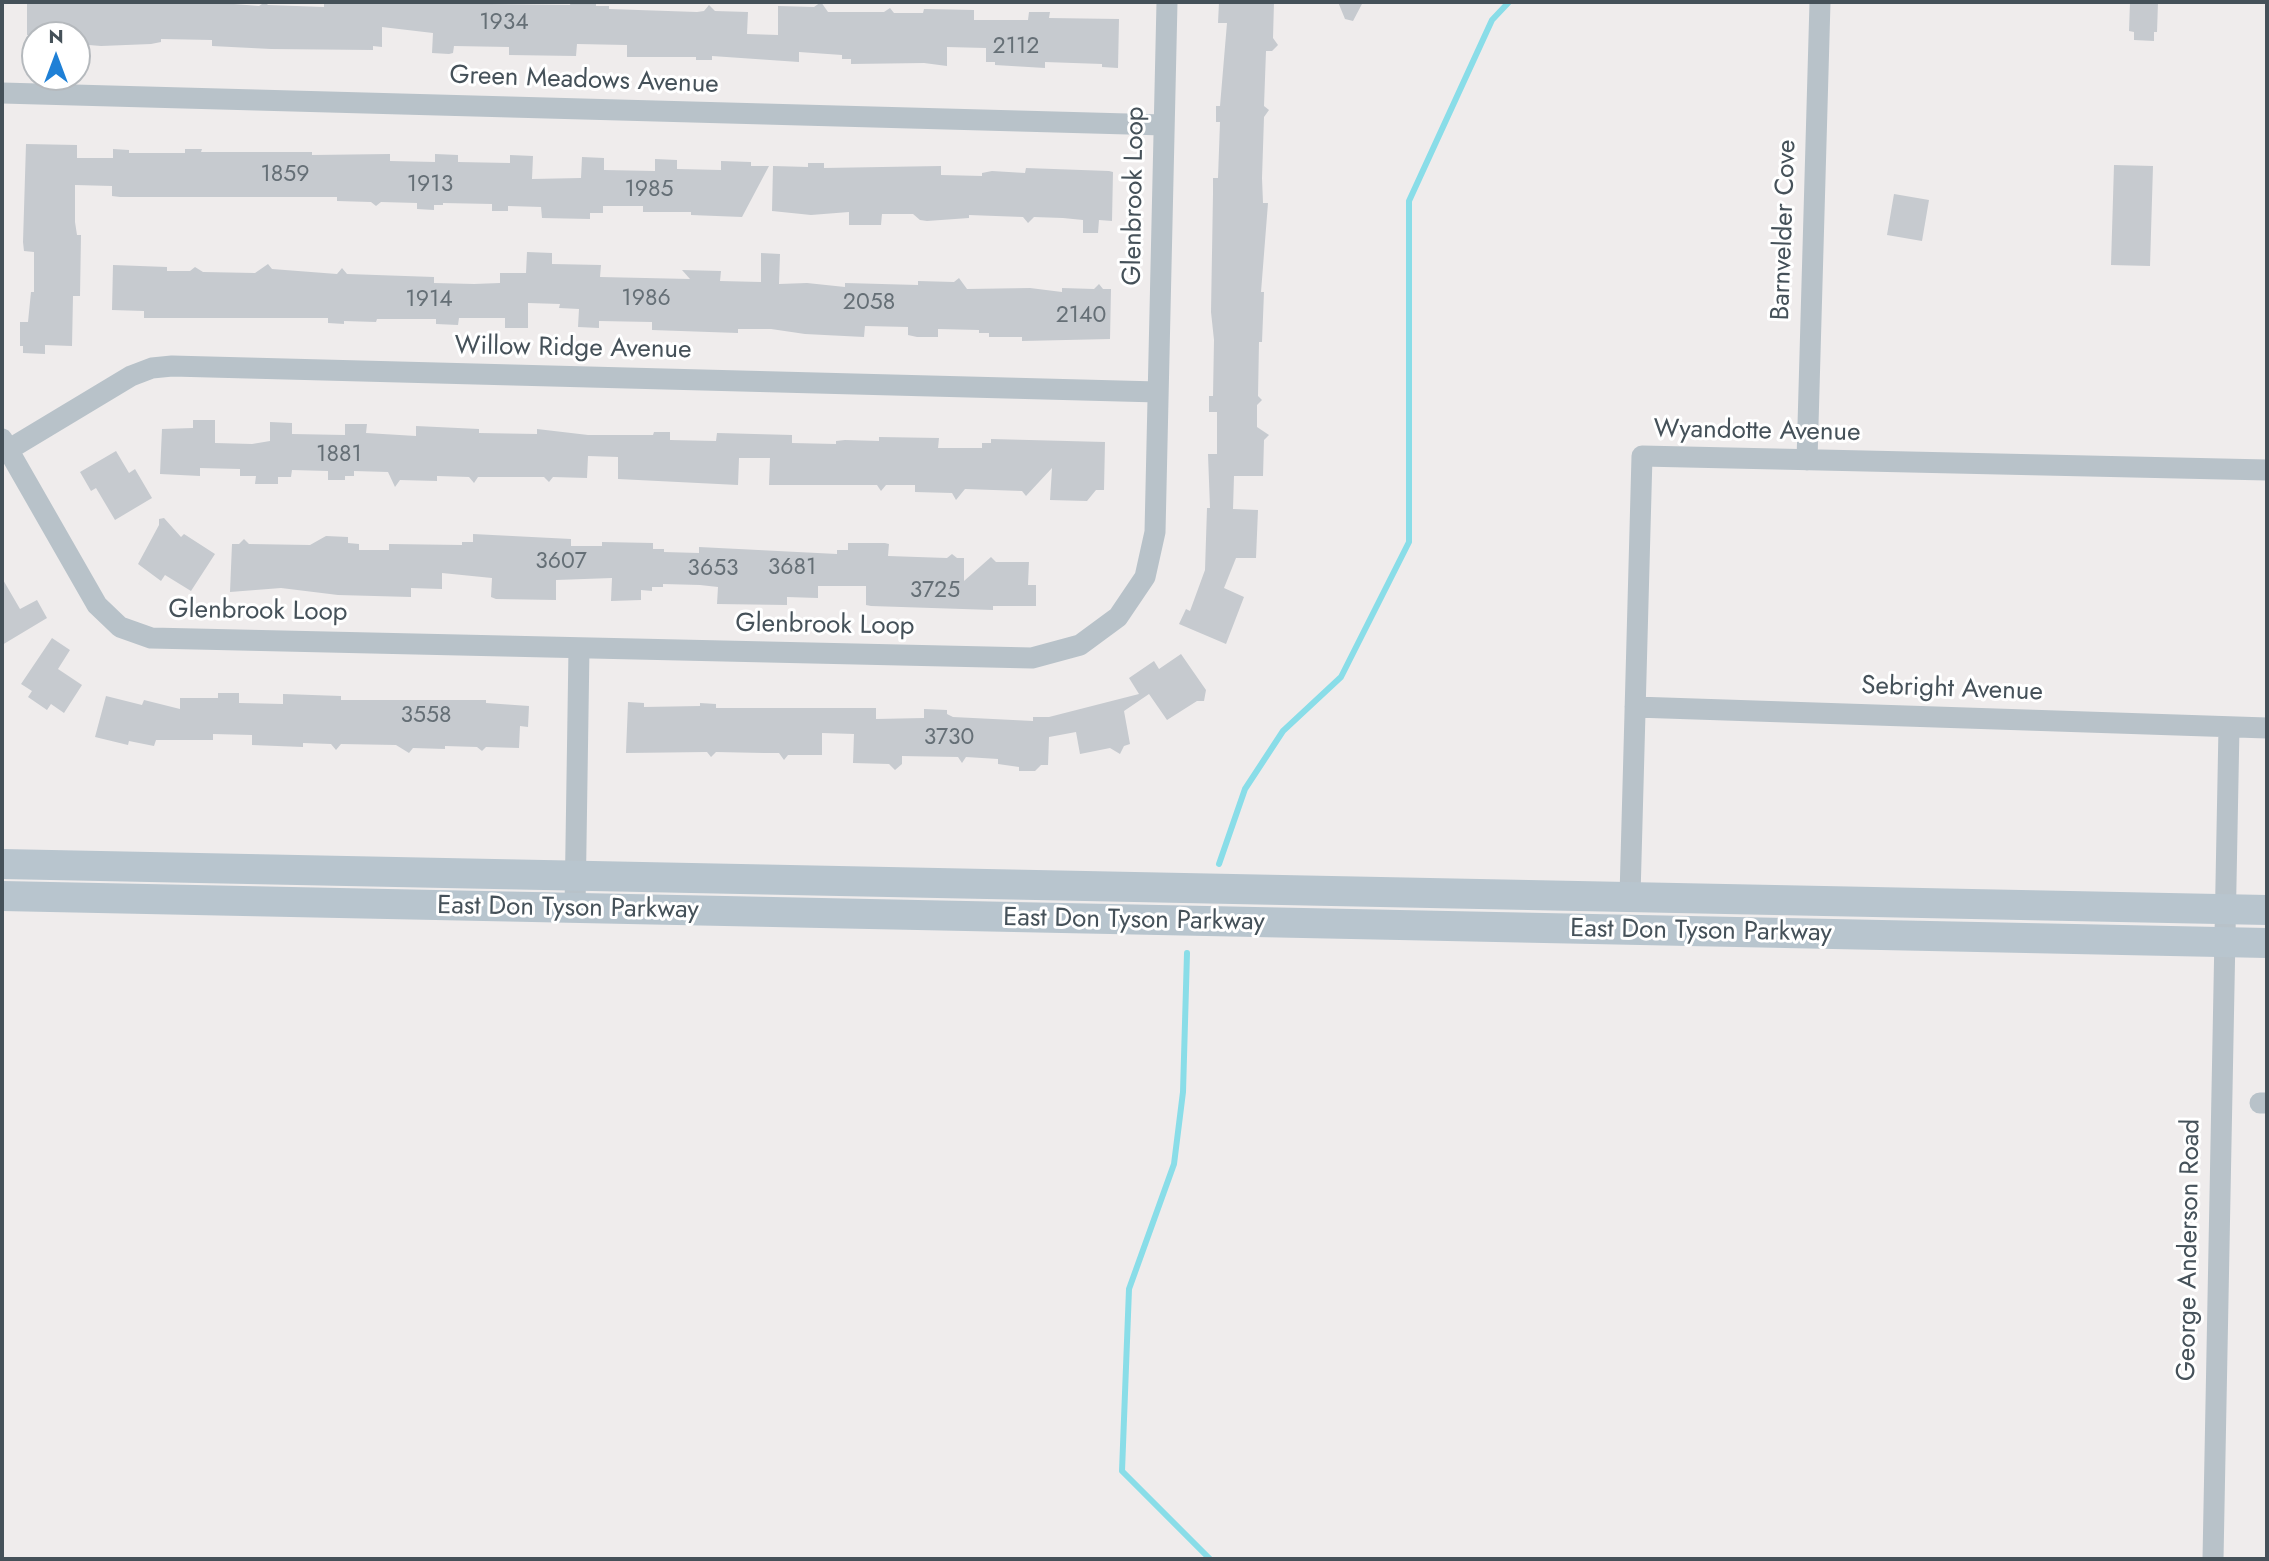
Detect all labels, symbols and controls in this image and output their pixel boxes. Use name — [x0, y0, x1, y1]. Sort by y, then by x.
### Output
house number: 1934 — [479, 9, 529, 37]
north arrow — [21, 21, 91, 91]
text: N — [48, 23, 64, 50]
house number: 2112 — [993, 33, 1039, 61]
street label: Green Meadows Avenue — [449, 61, 719, 101]
street label: Glenbrook Loop — [1118, 106, 1152, 286]
street label: Barnvelder Cove — [1766, 139, 1804, 321]
house number: 1859 — [260, 161, 310, 189]
house number: 1913 — [407, 171, 453, 199]
house number: 1985 — [624, 176, 674, 204]
house number: 1986 — [621, 285, 671, 313]
house number: 1914 — [405, 286, 453, 314]
house number: 2058 — [843, 289, 895, 317]
house number: 2140 — [1056, 302, 1106, 330]
street label: Willow Ridge Avenue — [454, 331, 692, 367]
street label: Wyandotte Avenue — [1653, 415, 1861, 449]
house number: 1881 — [316, 441, 362, 469]
house number: 3607 — [535, 548, 587, 576]
house number: 3681 — [768, 554, 816, 582]
house number: 3653 — [687, 555, 739, 583]
house number: 3725 — [910, 577, 960, 605]
street label: Glenbrook Loop — [168, 595, 348, 629]
street label: Glenbrook Loop — [735, 609, 915, 643]
street label: Sebright Avenue — [1861, 671, 2043, 709]
house number: 3558 — [400, 702, 452, 730]
house number: 3730 — [924, 724, 974, 752]
street label: East Don Tyson Parkway — [437, 891, 699, 927]
street label: East Don Tyson Parkway — [1003, 903, 1265, 939]
street label: East Don Tyson Parkway — [1570, 914, 1832, 950]
street label: George Anderson Road — [2172, 1119, 2208, 1381]

